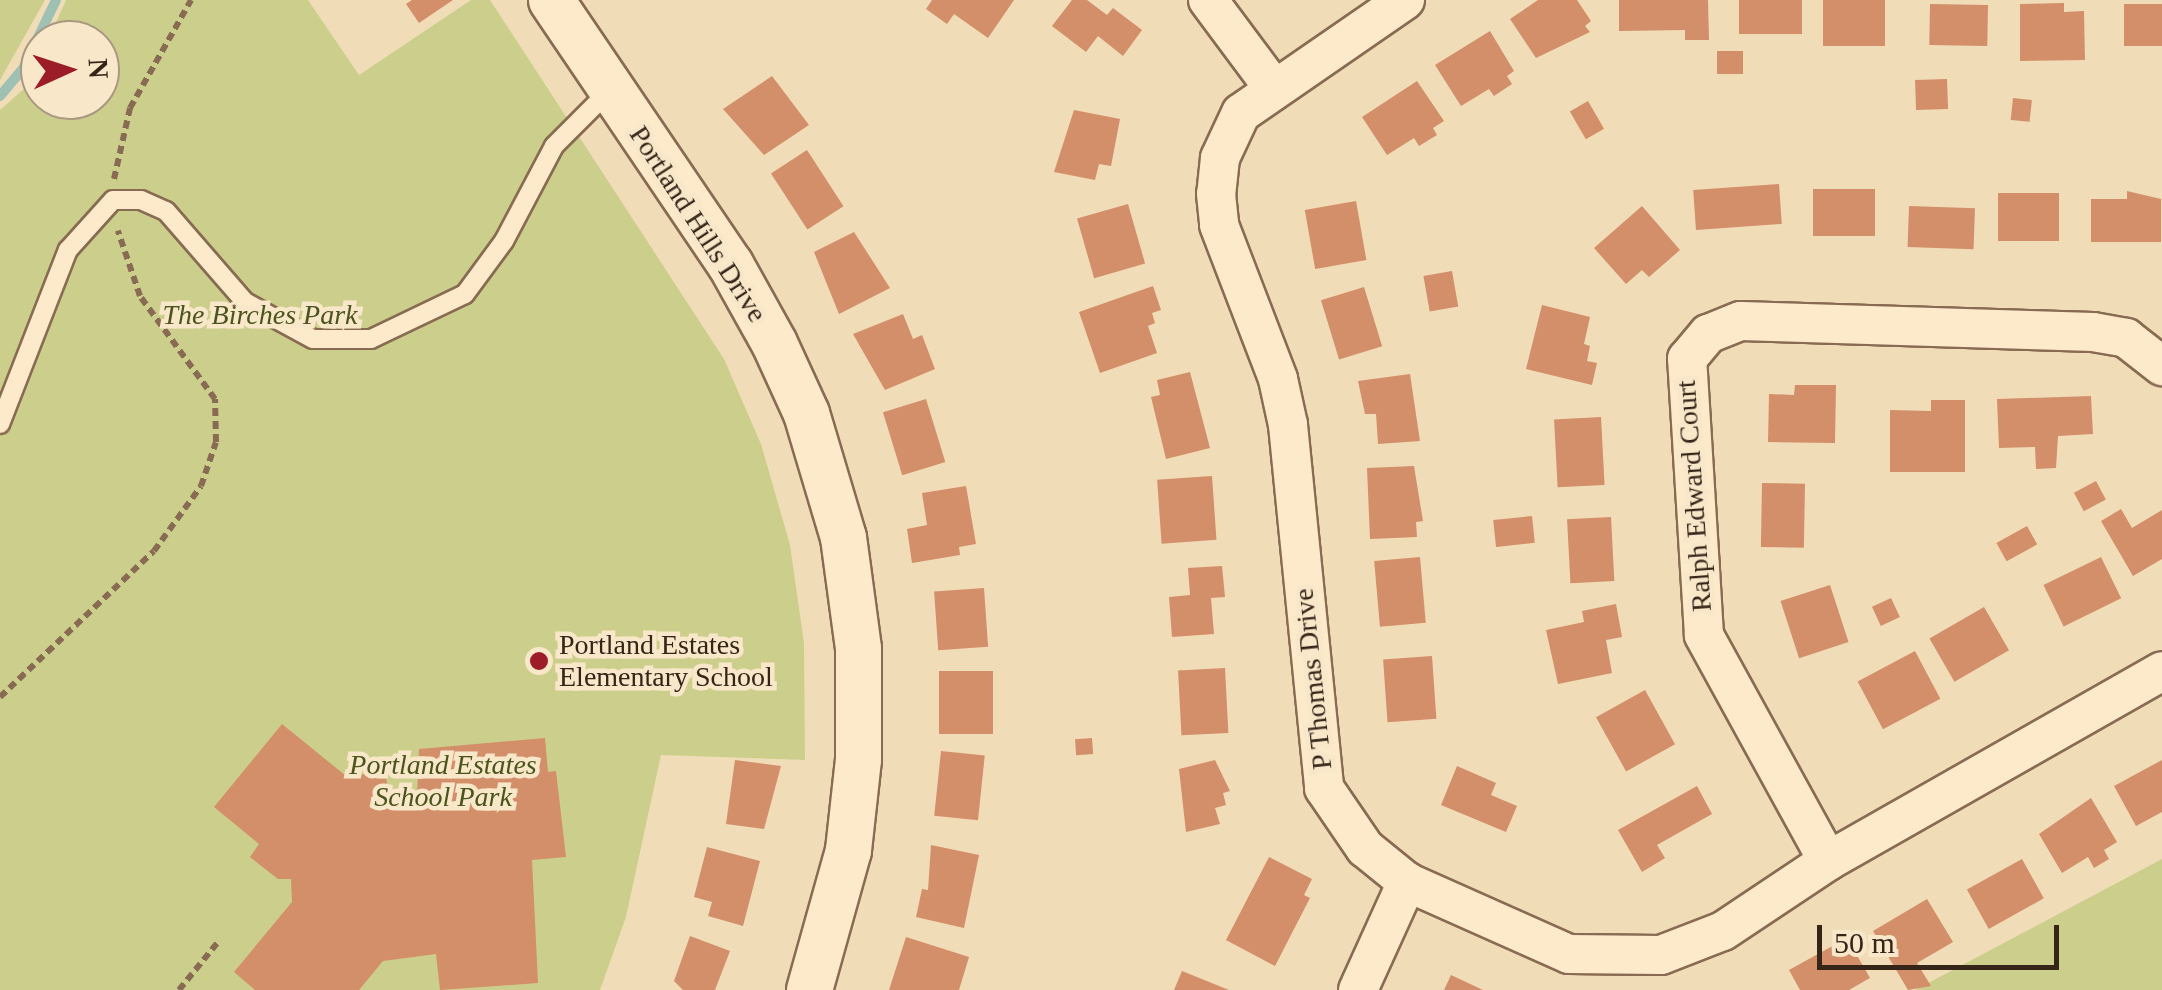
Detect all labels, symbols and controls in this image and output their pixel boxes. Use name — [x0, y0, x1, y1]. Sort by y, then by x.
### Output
north arrow — [20, 20, 120, 120]
text: N — [82, 58, 114, 79]
street label: Portland Hills Drive — [622, 120, 774, 328]
park label: The Birches Park — [163, 298, 357, 332]
street label: Ralph Edward Court — [1669, 379, 1719, 613]
street label: P Thomas Drive — [1287, 586, 1339, 772]
place label: Portland Estates Elementary School — [559, 628, 773, 694]
marker: Portland Estates Elementary School — [528, 650, 550, 672]
park label: Portland Estates School Park — [349, 748, 537, 814]
scale bar — [1822, 905, 2064, 967]
text: 50 m — [1834, 926, 1895, 959]

